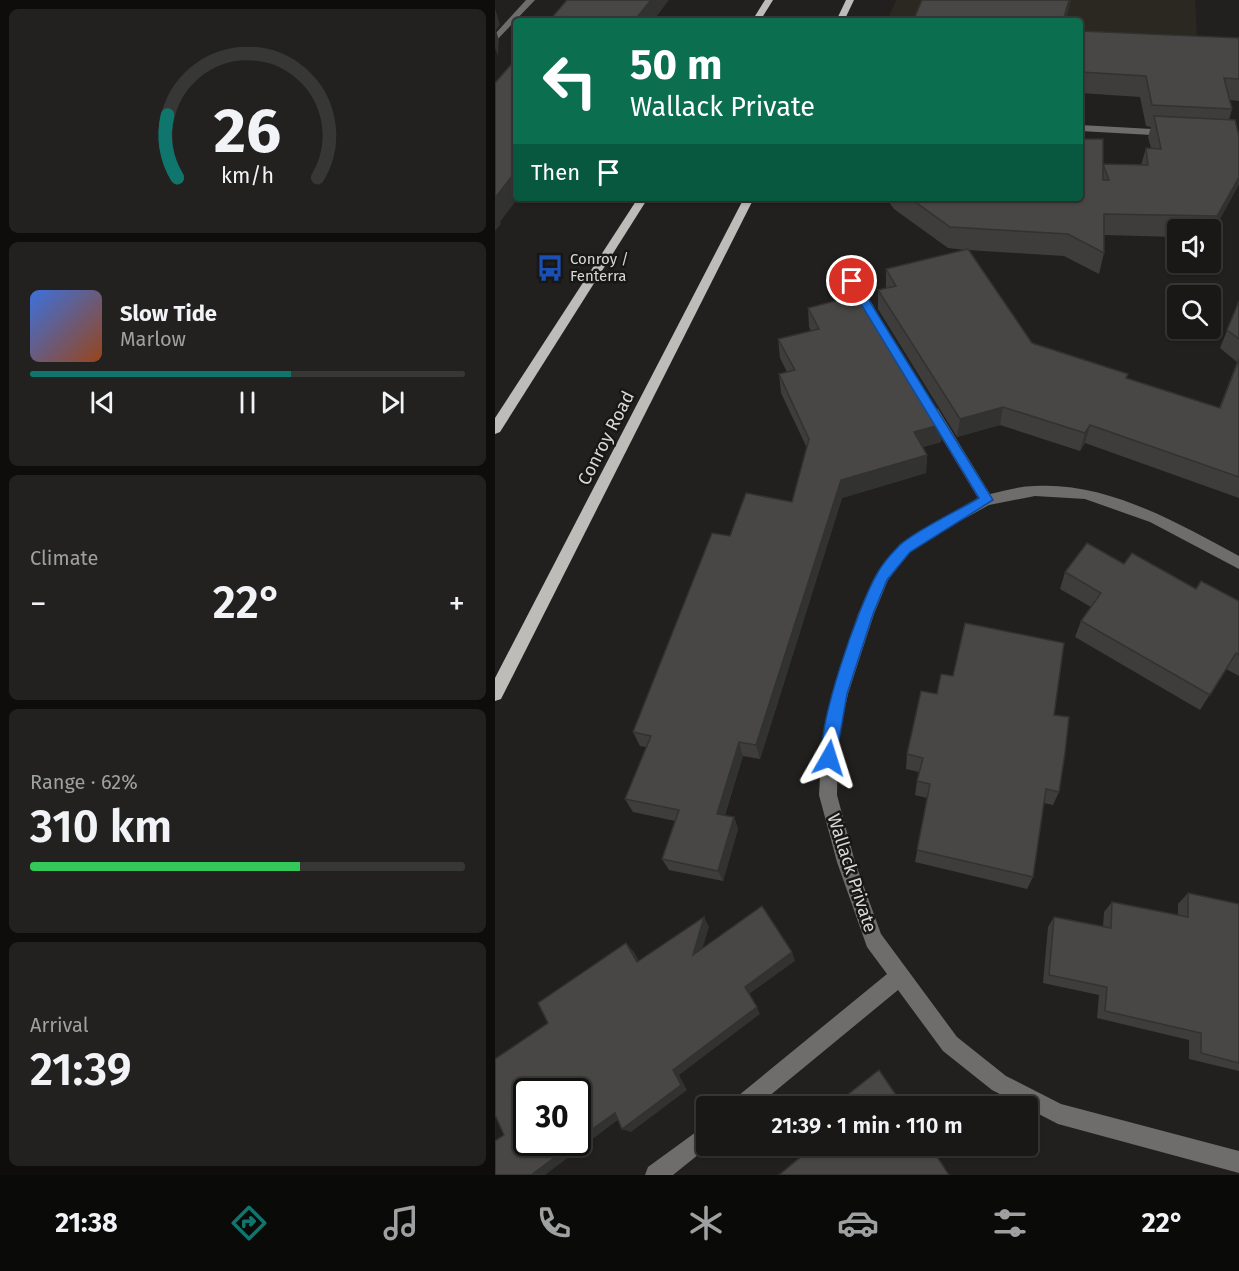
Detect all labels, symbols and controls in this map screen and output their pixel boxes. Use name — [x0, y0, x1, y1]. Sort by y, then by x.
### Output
text: 50 m — [630, 40, 723, 90]
icon: left — [531, 42, 609, 120]
text: Wallack Private — [630, 91, 815, 123]
text: 26 — [214, 94, 281, 169]
icon: arrive — [592, 156, 625, 189]
text: Then — [531, 159, 580, 186]
text: km/h — [221, 163, 274, 189]
map controls — [1167, 219, 1221, 339]
button: sound — [1167, 219, 1221, 273]
place label: Conroy / Fenterra — [570, 250, 629, 285]
bus stop icon: Conroy / Fenterra — [535, 253, 565, 283]
pin — [826, 255, 877, 306]
icon: arrive — [835, 264, 868, 297]
button: search — [1167, 285, 1221, 339]
text: Slow Tide — [120, 300, 217, 327]
text: Marlow — [120, 327, 186, 351]
icon: previous — [86, 386, 119, 419]
icon: pause — [231, 386, 264, 419]
icon: next — [376, 386, 409, 419]
street label: Conroy Road — [573, 387, 639, 489]
text: Climate — [30, 546, 98, 570]
text: 22° — [213, 576, 282, 630]
text: − — [30, 584, 47, 624]
text: + — [449, 584, 465, 624]
position arrow — [797, 726, 861, 790]
text: Range · 62% — [30, 770, 138, 794]
text: 310 km — [30, 800, 172, 854]
street label: Wallack Private — [822, 811, 882, 935]
text: Arrival — [30, 1013, 89, 1037]
text: 21:39 — [30, 1043, 131, 1097]
speed limit sign: 30 — [513, 1078, 591, 1156]
text: 21:39 · 1 min · 110 m — [771, 1112, 963, 1139]
icon: directions — [228, 1202, 270, 1244]
icon: music — [380, 1202, 422, 1244]
icon: phone — [533, 1202, 575, 1244]
icon: climate — [685, 1202, 727, 1244]
icon: car — [837, 1202, 879, 1244]
icon: filters — [989, 1202, 1031, 1244]
text: 21:38 — [55, 1207, 118, 1239]
text: 22° — [1142, 1207, 1184, 1239]

